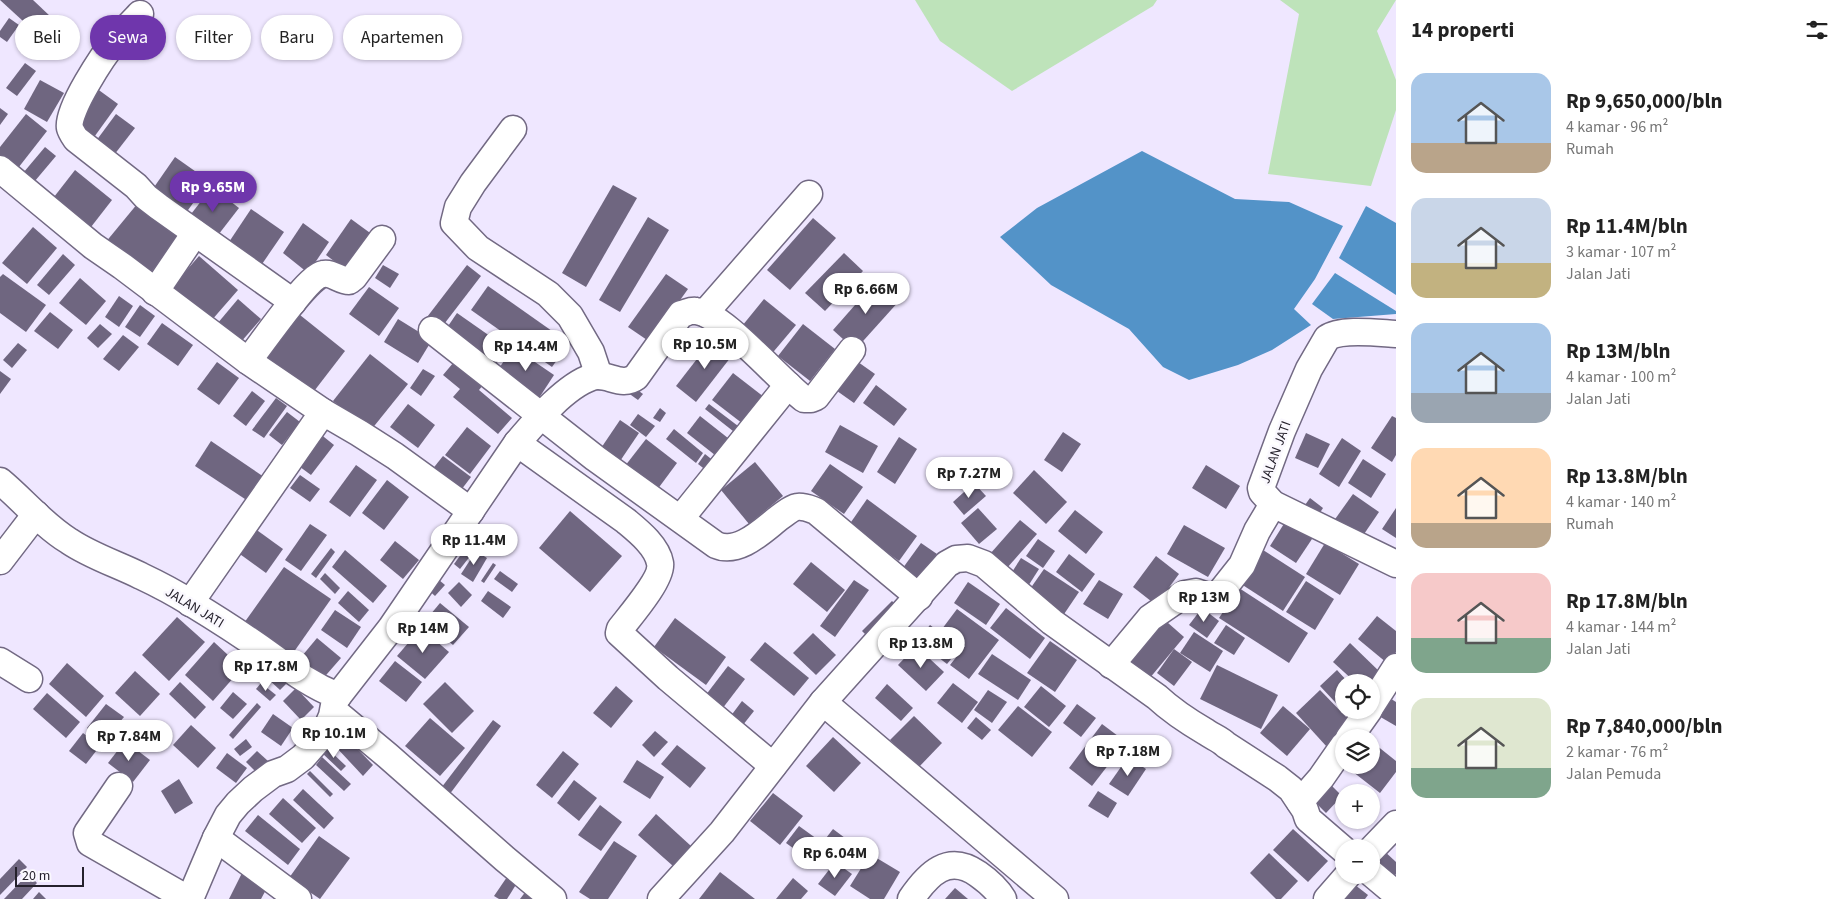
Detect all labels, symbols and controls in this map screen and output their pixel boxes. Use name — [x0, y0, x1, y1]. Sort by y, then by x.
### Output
chip: Beli — [15, 15, 80, 60]
chip: Sewa — [90, 15, 166, 60]
chip: Filter — [176, 15, 251, 60]
chip: Baru — [261, 15, 333, 60]
chip: Apartemen — [343, 15, 462, 60]
text: 14 properti — [1411, 15, 1514, 45]
icon: filters — [1803, 16, 1831, 44]
text: Rp 9,650,000/bln — [1566, 86, 1723, 116]
icon: home — [1451, 93, 1511, 153]
text: 4 kamar · 96 m² — [1566, 116, 1668, 138]
text: Rumah — [1566, 138, 1614, 160]
pin: Rp 9.65M — [161, 170, 265, 213]
text: Rp 9.65M — [181, 176, 245, 198]
text: Rp 11.4M/bln — [1566, 211, 1688, 241]
icon: home — [1451, 218, 1511, 278]
text: 3 kamar · 107 m² — [1566, 241, 1676, 263]
text: Jalan Jati — [1566, 263, 1631, 285]
pin: Rp 6.66M — [814, 272, 918, 315]
text: Rp 6.66M — [834, 278, 898, 300]
pin: Rp 10.5M — [653, 328, 757, 370]
pin: Rp 14.4M — [474, 330, 578, 372]
text: Rp 10.5M — [673, 333, 737, 355]
text: Rp 14.4M — [494, 335, 558, 357]
text: Rp 13M/bln — [1566, 336, 1670, 366]
icon: home — [1451, 343, 1511, 403]
text: 4 kamar · 100 m² — [1566, 366, 1676, 388]
text: Jalan Jati — [1566, 388, 1631, 410]
street label: JALAN JATI — [1255, 418, 1297, 486]
pin: Rp 7.27M — [917, 456, 1021, 499]
text: Rp 13.8M/bln — [1566, 461, 1688, 491]
text: Rp 7.27M — [937, 462, 1001, 484]
icon: home — [1451, 468, 1511, 528]
text: 4 kamar · 140 m² — [1566, 491, 1676, 513]
text: Rumah — [1566, 513, 1614, 535]
pin: Rp 11.4M — [422, 524, 526, 566]
text: Rp 11.4M — [442, 529, 506, 551]
pin: Rp 13M — [1163, 580, 1245, 623]
street label: JALAN JATI — [161, 582, 228, 633]
text: Rp 13M — [1178, 586, 1230, 608]
text: Rp 17.8M/bln — [1566, 586, 1688, 616]
icon: home — [1451, 593, 1511, 653]
pin: Rp 14M — [382, 612, 464, 654]
text: 4 kamar · 144 m² — [1566, 616, 1676, 638]
text: Rp 14M — [397, 617, 449, 639]
pin: Rp 13.8M — [869, 626, 973, 669]
text: Rp 13.8M — [889, 632, 953, 654]
text: Jalan Jati — [1566, 638, 1631, 660]
pin: Rp 17.8M — [214, 650, 318, 692]
text: Rp 17.8M — [234, 655, 298, 677]
map controls — [1335, 674, 1380, 884]
button: locate — [1335, 674, 1380, 719]
text: Rp 7,840,000/bln — [1566, 711, 1723, 741]
pin: Rp 10.1M — [282, 716, 386, 759]
icon: home — [1451, 718, 1511, 778]
pin: Rp 7.84M — [77, 720, 181, 762]
text: Rp 10.1M — [302, 722, 366, 744]
text: Rp 7.84M — [97, 725, 161, 747]
button: layers — [1335, 729, 1380, 774]
pin: Rp 7.18M — [1076, 734, 1180, 777]
text: Rp 7.18M — [1096, 740, 1160, 762]
text: 2 kamar · 76 m² — [1566, 741, 1668, 763]
text: Jalan Pemuda — [1566, 763, 1661, 785]
button: + — [1335, 784, 1380, 829]
pin: Rp 6.04M — [783, 836, 887, 879]
button: − — [1335, 839, 1380, 884]
text: Rp 6.04M — [803, 842, 867, 864]
scale bar — [15, 864, 84, 887]
text: 20 m — [22, 866, 50, 886]

